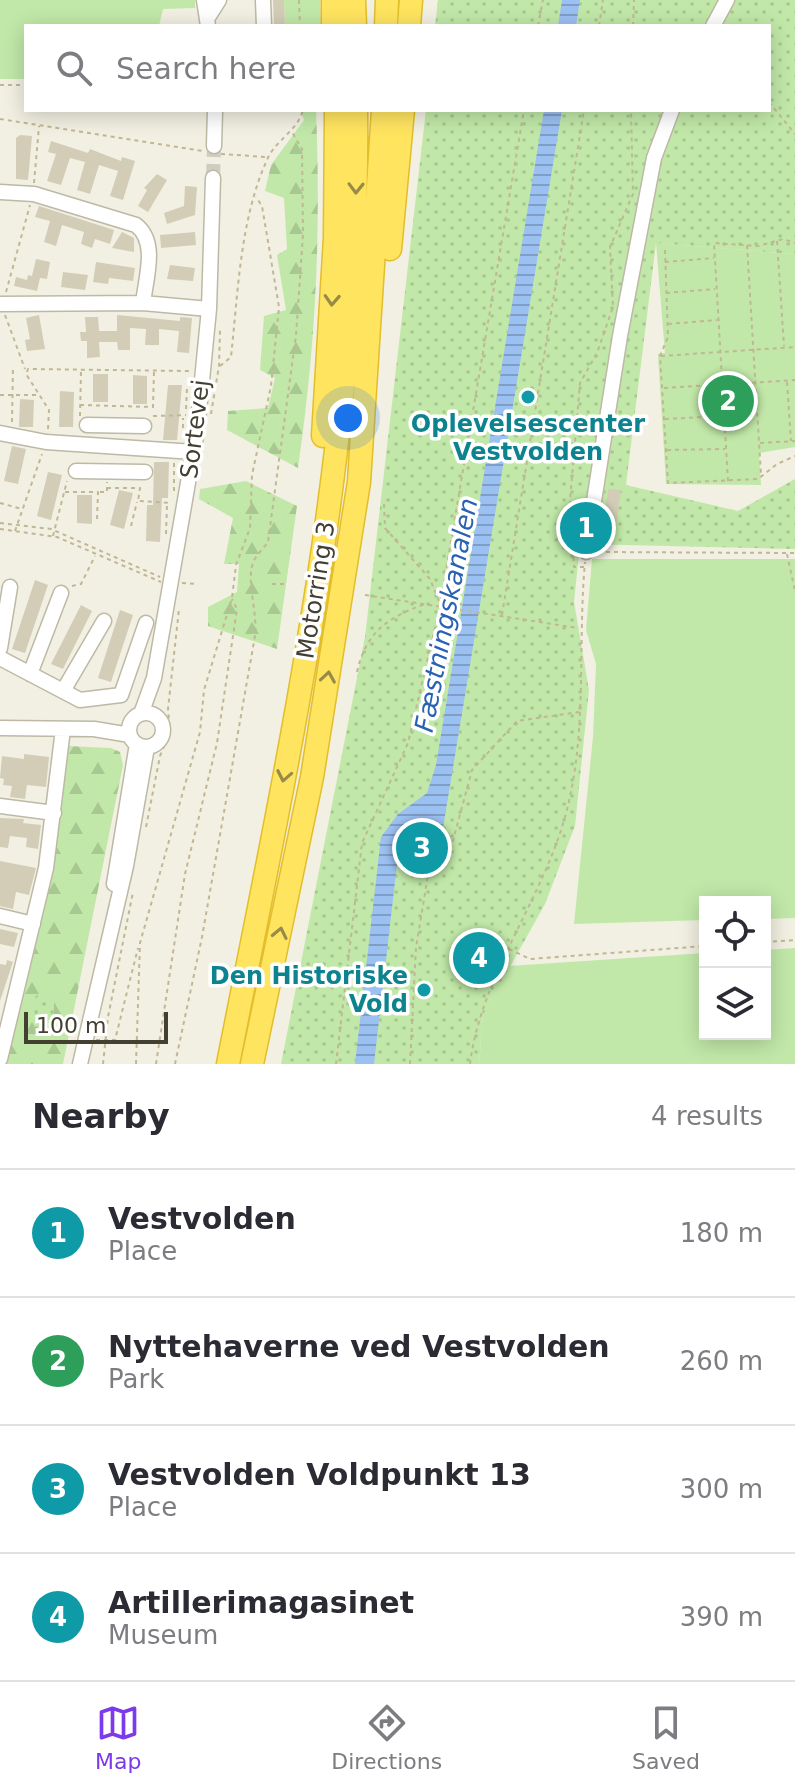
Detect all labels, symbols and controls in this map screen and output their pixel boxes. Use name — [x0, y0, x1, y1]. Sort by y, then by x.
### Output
search box — [24, 24, 771, 112]
icon: search — [52, 46, 96, 90]
text: Search here — [116, 51, 296, 86]
one-way arrow — [347, 182, 364, 195]
one-way arrow — [324, 294, 341, 307]
pin: 2 — [702, 371, 754, 431]
street label: Sortevej — [175, 378, 215, 480]
marker: Oplevelsescenter Vestvolden — [519, 388, 537, 406]
your location — [328, 398, 368, 438]
place label: Oplevelsescenter Vestvolden — [411, 410, 645, 466]
water label: Fæstningskanalen — [409, 495, 483, 735]
pin: 1 — [560, 498, 612, 558]
street label: Motorring 3 — [291, 519, 341, 661]
one-way arrow — [319, 671, 336, 684]
one-way arrow — [277, 770, 294, 783]
pin: 3 — [396, 818, 448, 878]
map controls — [699, 896, 771, 1040]
button: locate — [699, 896, 771, 968]
one-way arrow — [270, 926, 287, 940]
pin: 4 — [453, 928, 505, 988]
place label: Den Historiske Vold — [210, 962, 408, 1018]
button: layers — [699, 968, 771, 1040]
marker: Den Historiske Vold — [415, 981, 433, 999]
scale bar — [24, 1008, 168, 1044]
text: 100 m — [36, 1013, 106, 1038]
text: Nearby — [32, 1096, 170, 1136]
text: 4 results — [651, 1101, 763, 1131]
text: Vestvolden — [108, 1201, 296, 1236]
text: 1 — [49, 1218, 67, 1248]
text: 180 m — [680, 1218, 763, 1248]
text: Place — [108, 1236, 177, 1266]
text: Nyttehaverne ved Vestvolden — [108, 1329, 610, 1364]
text: 2 — [49, 1346, 67, 1376]
text: 260 m — [680, 1346, 763, 1376]
text: Park — [108, 1364, 164, 1394]
text: Vestvolden Voldpunkt 13 — [108, 1457, 531, 1492]
text: 3 — [49, 1474, 67, 1504]
text: 300 m — [680, 1474, 763, 1504]
text: Place — [108, 1492, 177, 1522]
text: Artillerimagasinet — [108, 1585, 414, 1620]
text: 4 — [49, 1602, 67, 1632]
text: 390 m — [680, 1602, 763, 1632]
text: Museum — [108, 1620, 218, 1650]
tab: Map — [95, 1701, 141, 1774]
tab: Directions — [331, 1701, 442, 1774]
tab: Saved — [632, 1701, 700, 1774]

